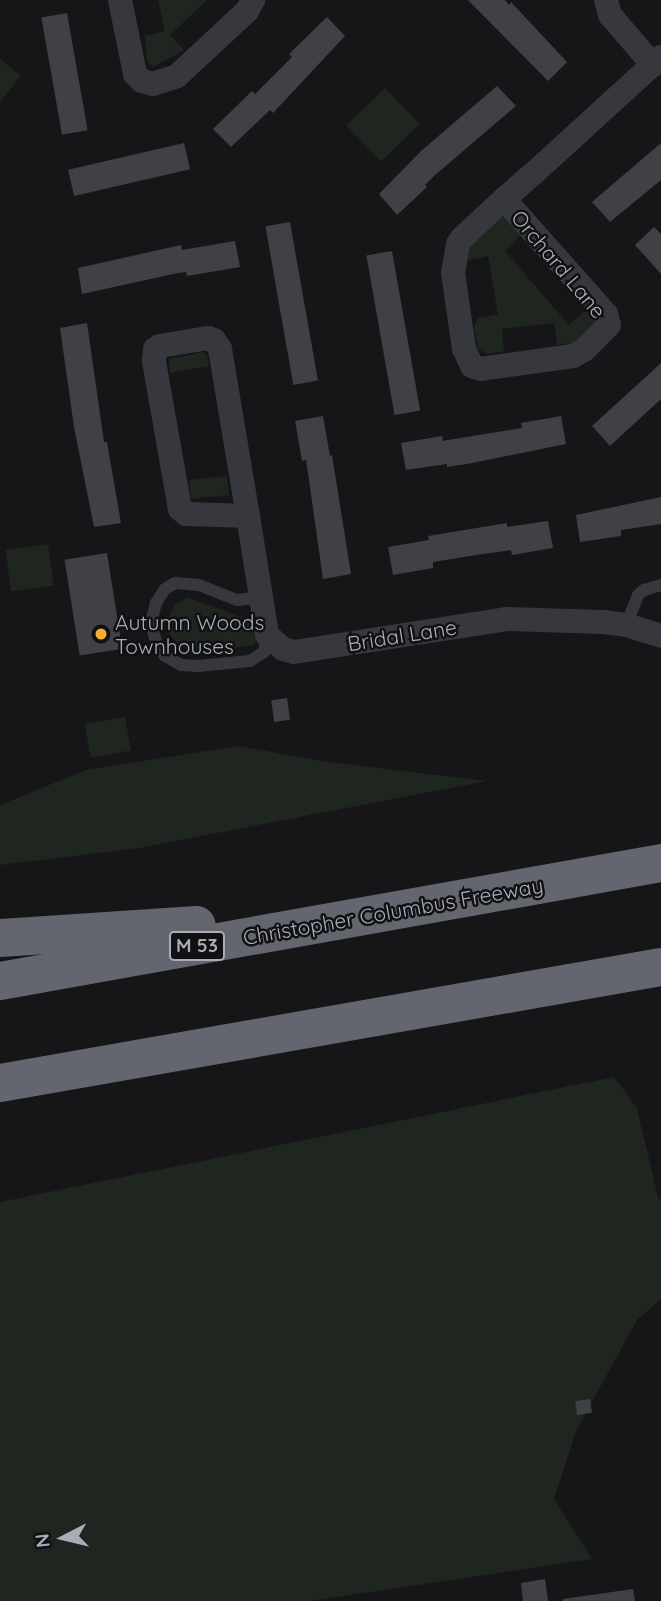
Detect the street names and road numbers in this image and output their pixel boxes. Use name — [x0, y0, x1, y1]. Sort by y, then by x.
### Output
street label: Orchard Lane — [507, 205, 611, 323]
street label: Bridal Lane — [346, 614, 458, 656]
street label: Christopher Columbus Freeway — [241, 872, 545, 950]
road number: M 53 — [167, 930, 227, 962]

